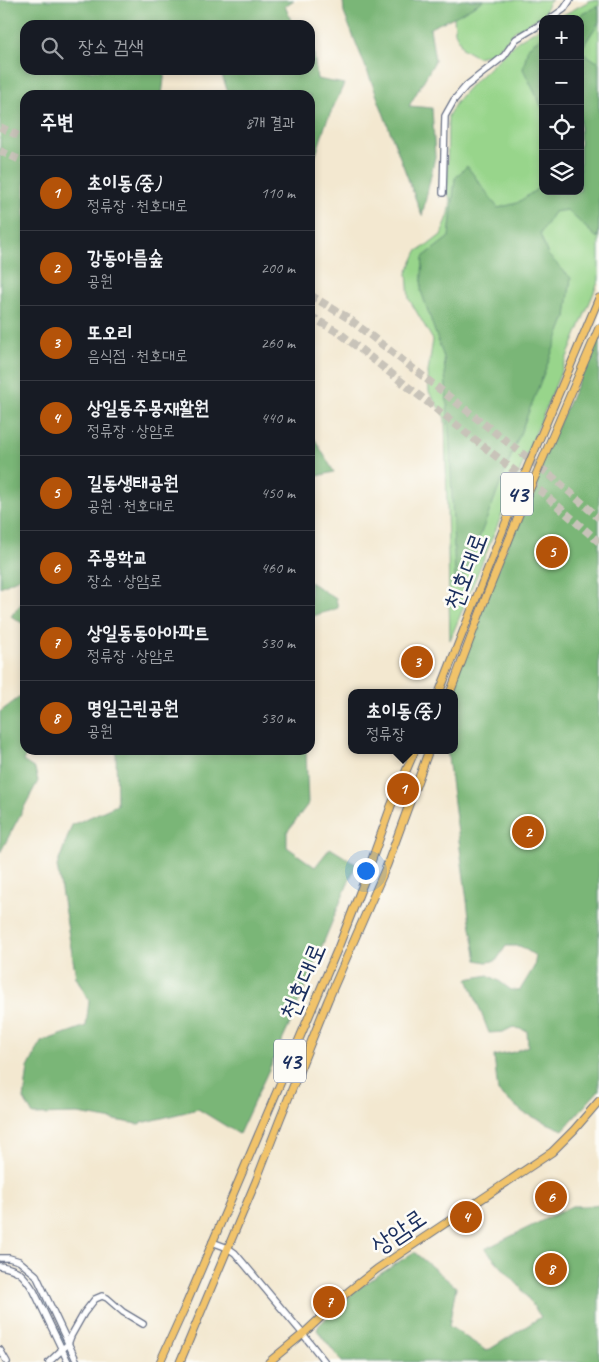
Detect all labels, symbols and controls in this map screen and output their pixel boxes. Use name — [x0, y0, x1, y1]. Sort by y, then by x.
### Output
map controls — [539, 15, 584, 195]
button: + — [539, 15, 584, 60]
search box — [20, 20, 315, 75]
icon: search — [38, 34, 66, 62]
text: 장소 검색 — [78, 35, 144, 59]
button: − — [539, 60, 584, 105]
button: locate — [539, 105, 584, 150]
text: 주변 — [40, 109, 74, 135]
text: 8개 결과 — [245, 113, 295, 133]
button: layers — [539, 150, 584, 195]
text: 초이동(중) — [87, 171, 161, 195]
text: 1 — [52, 183, 60, 203]
text: 110 m — [261, 183, 295, 203]
text: 정류장 · 천호대로 — [87, 196, 188, 216]
text: 강동아름숲 — [87, 246, 163, 270]
text: 2 — [52, 258, 60, 278]
text: 200 m — [261, 258, 295, 278]
text: 공원 — [87, 271, 113, 291]
text: 또오리 — [87, 321, 133, 345]
text: 3 — [52, 333, 60, 353]
text: 260 m — [261, 333, 295, 353]
text: 음식점 · 천호대로 — [87, 346, 188, 366]
text: 상일동주몽재활원 — [87, 396, 209, 420]
text: 4 — [52, 408, 60, 428]
text: 440 m — [261, 408, 295, 428]
text: 정류장 · 상암로 — [87, 421, 175, 441]
text: 길동생태공원 — [87, 471, 179, 495]
road number: 43 — [501, 472, 533, 516]
text: 5 — [53, 483, 59, 503]
text: 450 m — [261, 483, 295, 503]
text: 공원 · 천호대로 — [87, 496, 175, 516]
street label: 천호대로 — [437, 528, 495, 615]
pin: 5 — [536, 533, 568, 571]
text: 주몽학교 — [87, 546, 148, 570]
text: 6 — [52, 558, 60, 578]
text: 460 m — [261, 558, 295, 578]
text: 장소 · 상암로 — [87, 571, 162, 591]
text: 상일동동아아파트 — [87, 621, 209, 645]
text: 7 — [52, 633, 60, 653]
text: 530 m — [261, 633, 295, 653]
pin: 3 — [401, 643, 433, 681]
text: 정류장 · 상암로 — [87, 646, 175, 666]
popup — [348, 689, 458, 754]
text: 명일근린공원 — [87, 696, 179, 720]
text: 초이동(중) — [366, 699, 440, 723]
text: 8 — [52, 708, 60, 728]
text: 530 m — [261, 708, 295, 728]
text: 공원 — [87, 721, 113, 741]
text: 정류장 — [366, 724, 405, 744]
pin: 1 — [387, 770, 419, 808]
pin: 2 — [512, 813, 544, 851]
your location — [353, 858, 379, 884]
street label: 천호대로 — [272, 938, 333, 1025]
road number: 43 — [274, 1040, 306, 1082]
pin: 6 — [535, 1178, 567, 1216]
pin: 4 — [450, 1198, 482, 1236]
street label: 상암로 — [365, 1202, 433, 1262]
pin: 8 — [535, 1250, 567, 1288]
pin: 7 — [313, 1283, 345, 1321]

